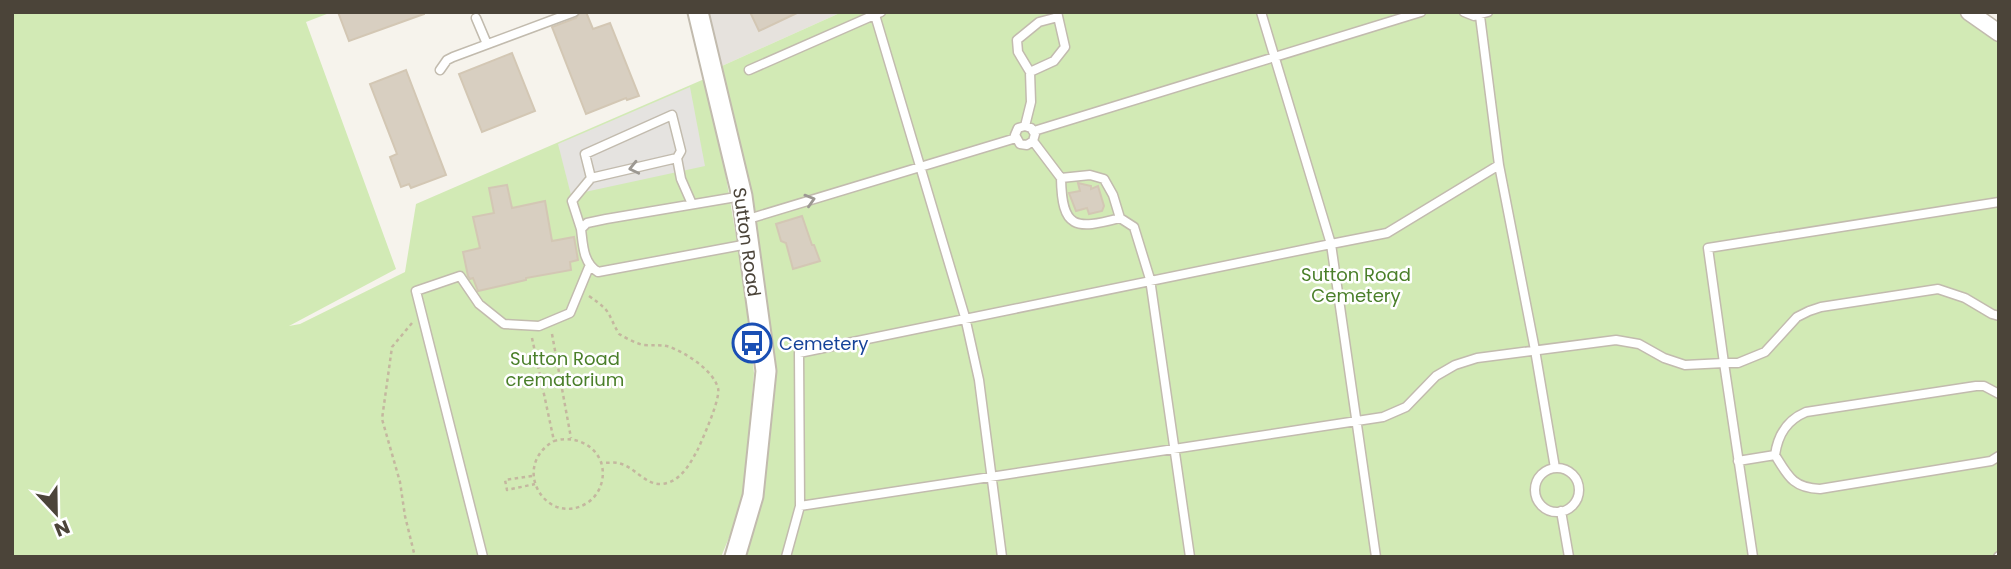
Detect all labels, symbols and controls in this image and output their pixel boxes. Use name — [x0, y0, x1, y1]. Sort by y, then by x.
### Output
one-way arrow — [628, 160, 640, 174]
street label: Sutton Road — [727, 186, 767, 298]
one-way arrow — [804, 194, 816, 209]
park label: Sutton Road Cemetery — [1301, 262, 1411, 308]
bus stop icon: Cemetery — [731, 322, 773, 364]
place label: Cemetery — [779, 331, 868, 356]
park label: Sutton Road crematorium — [506, 346, 624, 392]
north arrow — [21, 478, 91, 548]
text: N — [50, 513, 74, 543]

